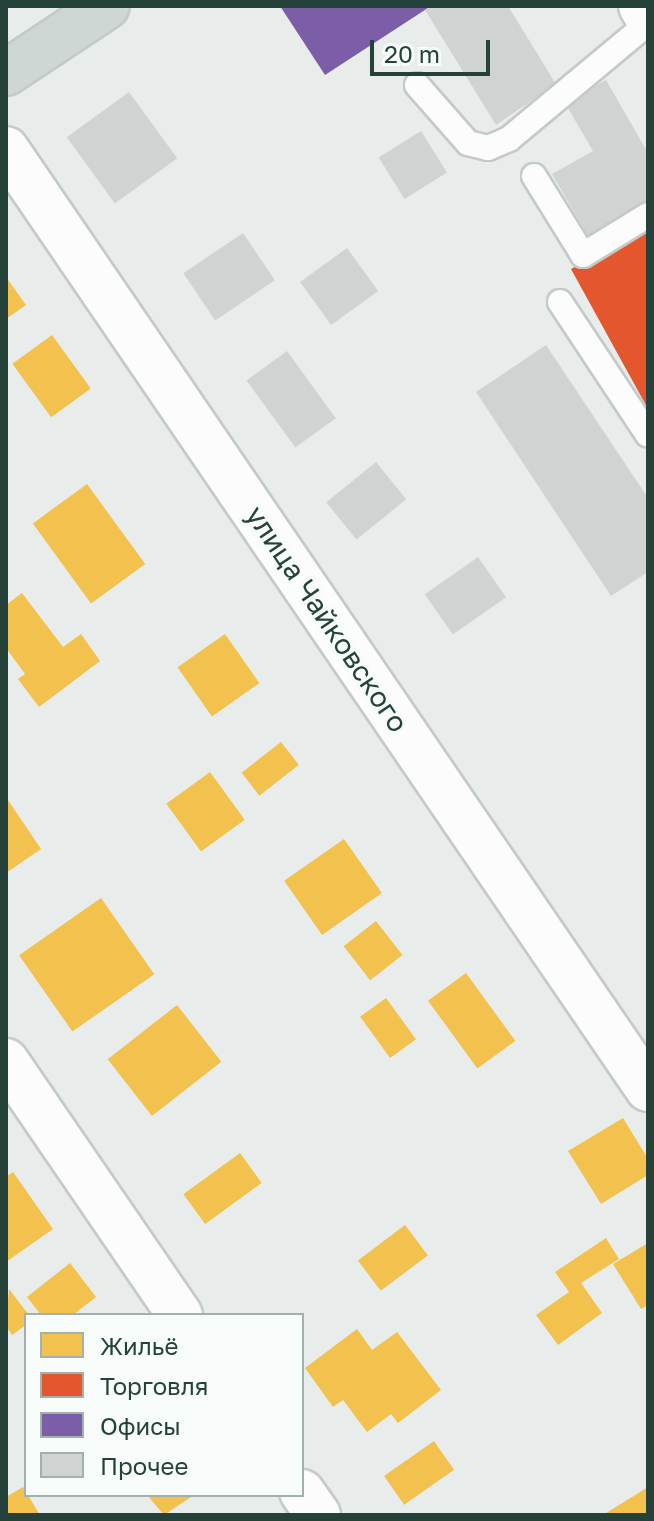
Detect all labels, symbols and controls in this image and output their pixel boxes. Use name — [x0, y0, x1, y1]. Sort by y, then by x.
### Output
scale bar — [374, 24, 494, 74]
text: 20 m — [384, 39, 440, 68]
street label: улица Чайковского — [239, 499, 415, 739]
legend — [24, 1313, 304, 1497]
text: Жильё — [100, 1331, 178, 1360]
text: Торговля — [100, 1371, 208, 1400]
text: Офисы — [100, 1411, 181, 1440]
text: Прочее — [100, 1451, 188, 1480]

